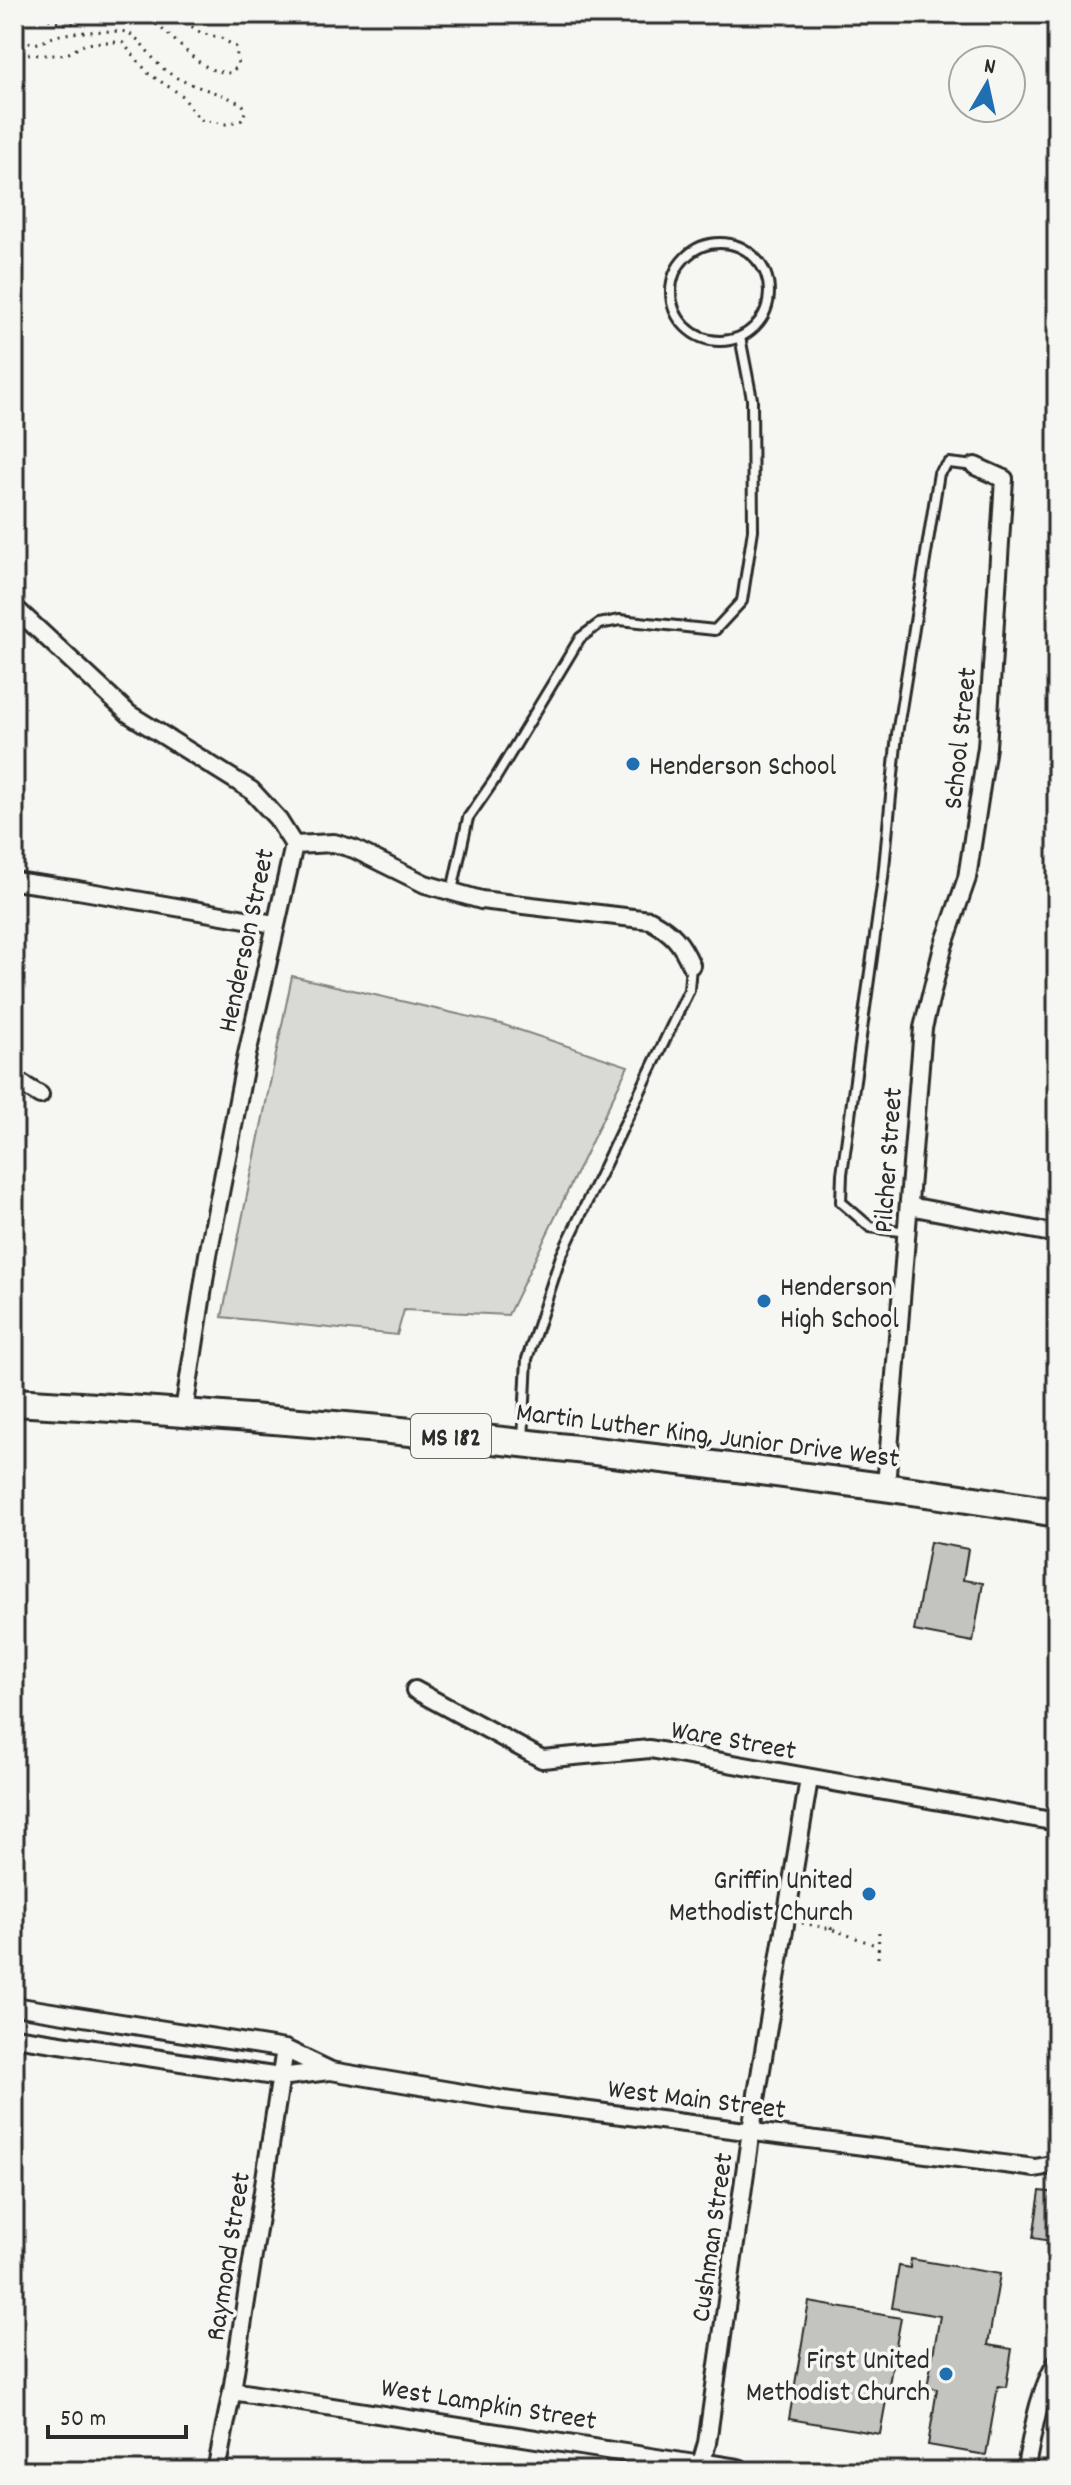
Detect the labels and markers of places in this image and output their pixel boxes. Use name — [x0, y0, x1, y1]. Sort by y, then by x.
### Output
place label: Henderson School — [649, 749, 836, 789]
marker: Henderson School — [624, 755, 642, 773]
place label: Henderson High School — [780, 1270, 899, 1342]
marker: Henderson High School — [755, 1292, 773, 1310]
place label: Griffin United Methodist Church — [669, 1863, 853, 1935]
marker: Griffin United Methodist Church — [860, 1885, 878, 1903]
place label: First United Methodist Church — [746, 2343, 930, 2415]
marker: First United Methodist Church — [937, 2365, 955, 2383]

